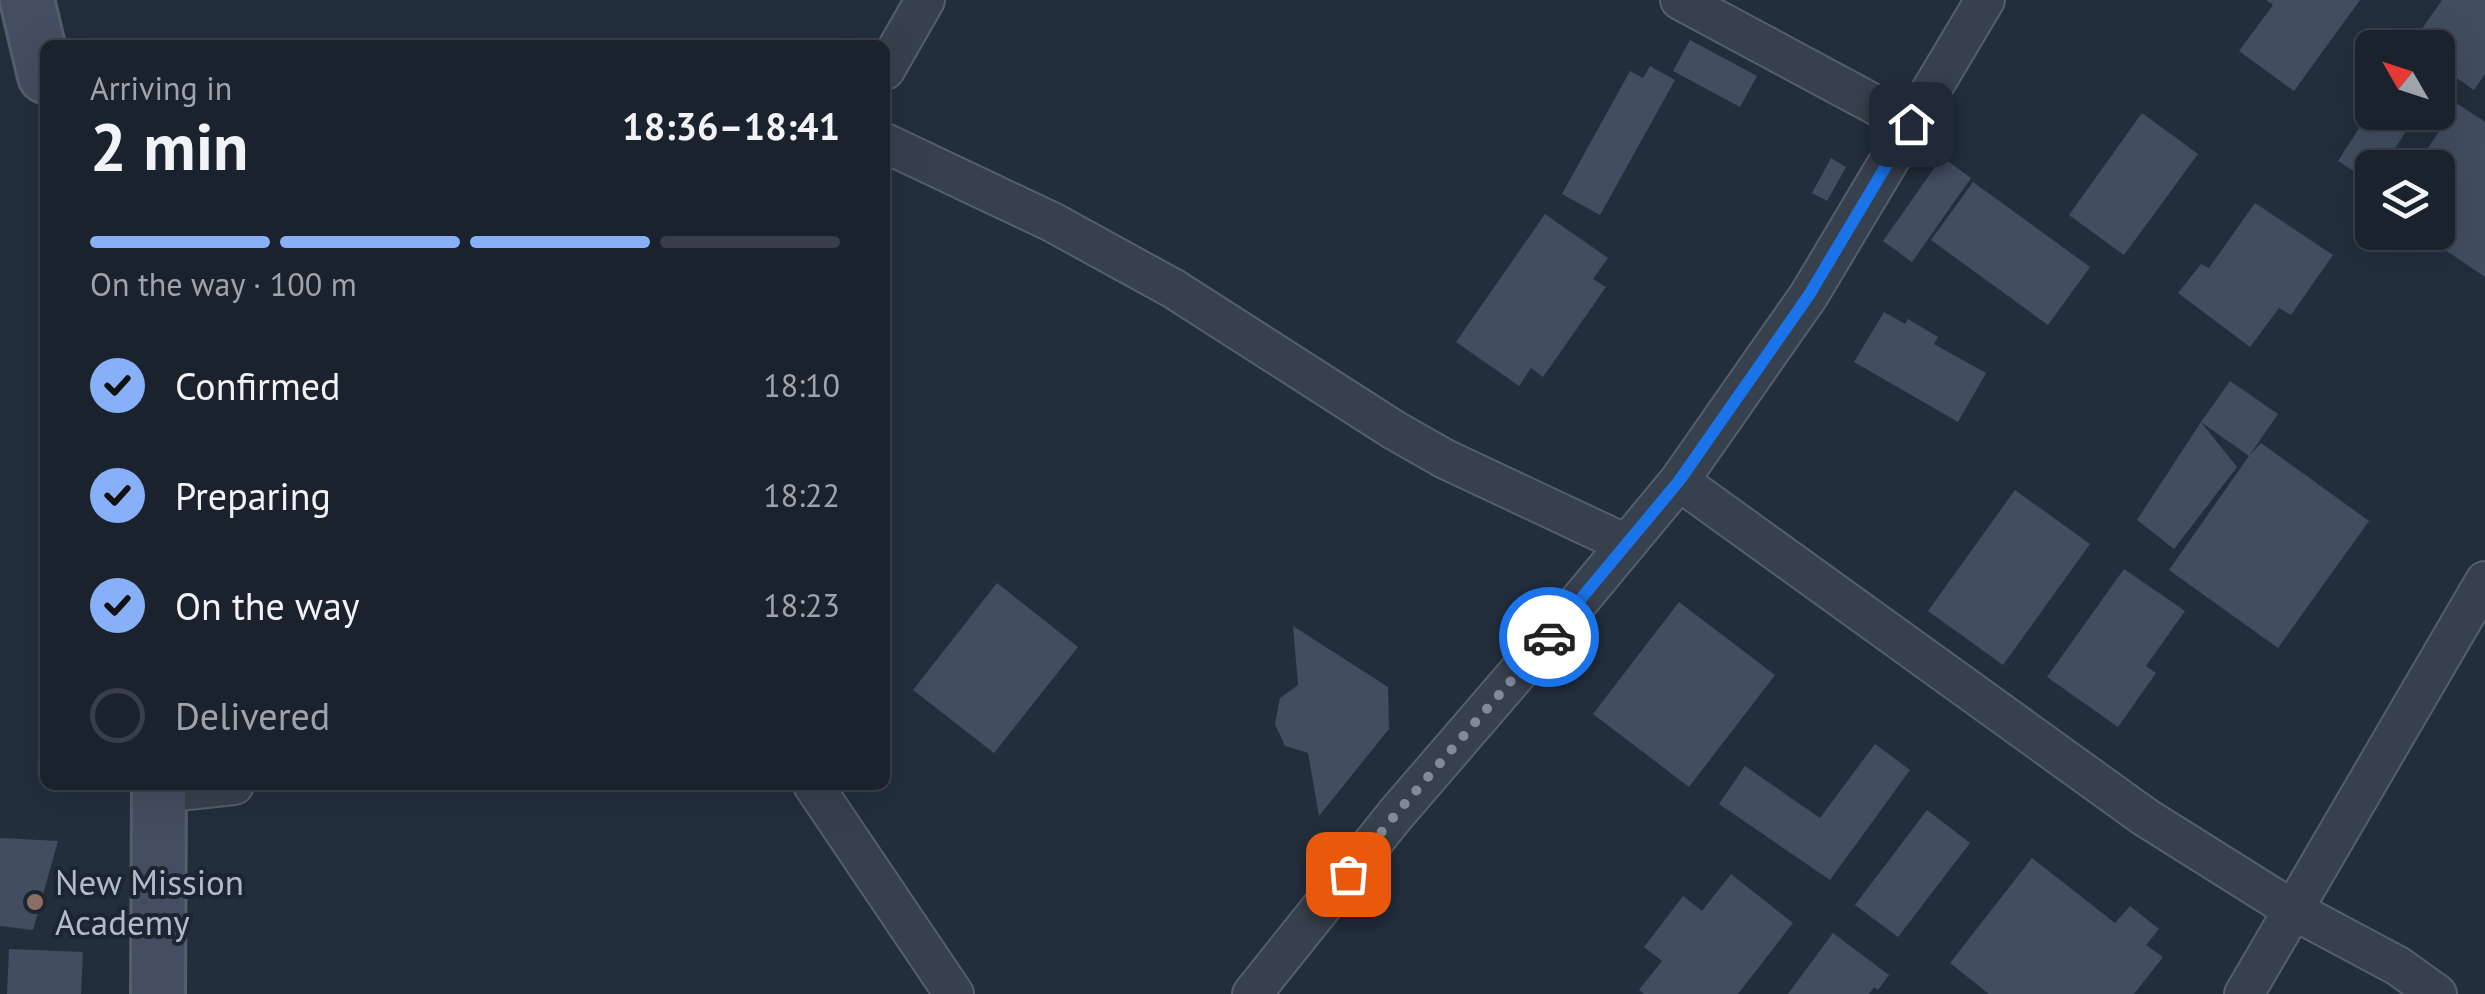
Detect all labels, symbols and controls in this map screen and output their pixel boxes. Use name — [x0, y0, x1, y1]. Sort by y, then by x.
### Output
north arrow — [2355, 30, 2455, 130]
map controls — [2355, 30, 2455, 250]
text: Arriving in — [90, 67, 232, 109]
pin — [1869, 82, 1954, 167]
icon: home — [1884, 97, 1939, 152]
text: 18:36–18:41 — [622, 101, 840, 150]
text: 2 min — [90, 104, 249, 188]
button: layers — [2355, 150, 2455, 250]
text: On the way · 100 m — [90, 263, 357, 305]
icon: check — [90, 358, 145, 413]
text: Confirmed — [175, 361, 341, 410]
text: 18:10 — [763, 364, 840, 406]
icon: check — [90, 468, 145, 523]
text: Preparing — [175, 471, 331, 520]
text: 18:22 — [763, 474, 840, 516]
icon: check — [90, 578, 145, 633]
text: On the way — [175, 581, 360, 630]
text: 18:23 — [763, 584, 840, 626]
courier — [1499, 587, 1599, 687]
icon: car — [1522, 610, 1577, 665]
text: Delivered — [175, 691, 330, 740]
pin — [1306, 832, 1391, 917]
icon: bag — [1321, 847, 1376, 902]
place label: New Mission Academy — [55, 859, 244, 945]
marker: New Mission Academy — [24, 891, 46, 913]

